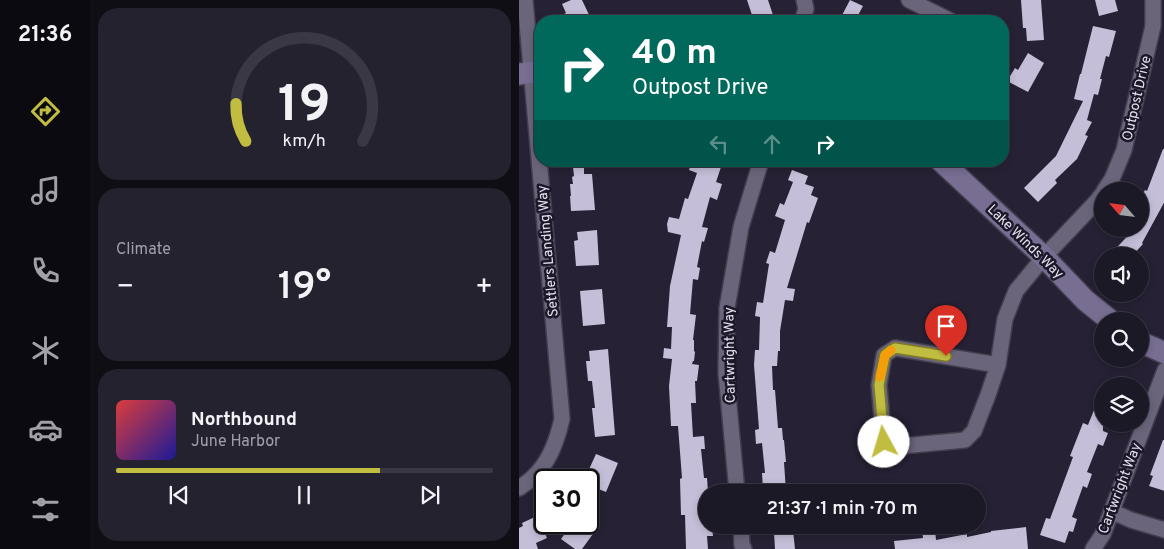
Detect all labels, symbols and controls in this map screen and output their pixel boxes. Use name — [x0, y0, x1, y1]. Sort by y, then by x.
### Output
text: 21:36 — [18, 22, 72, 49]
text: 40 m — [632, 32, 717, 76]
icon: right — [549, 35, 614, 100]
street label: Outpost Drive — [1119, 54, 1156, 143]
text: 19 — [278, 74, 331, 140]
text: Outpost Drive — [632, 75, 768, 102]
icon: directions — [28, 94, 63, 129]
text: km/h — [283, 130, 326, 153]
icon: left — [705, 130, 733, 158]
icon: ahead — [758, 130, 786, 158]
icon: right — [811, 130, 839, 158]
icon: music — [28, 173, 63, 208]
north arrow — [1094, 182, 1149, 238]
map controls — [1094, 182, 1149, 432]
street label: Settlers Landing Way — [534, 184, 563, 317]
street label: Lake Winds Way — [983, 201, 1067, 283]
text: Climate — [116, 240, 171, 260]
button: sound — [1094, 247, 1149, 302]
icon: phone — [28, 253, 63, 288]
text: 19° — [278, 264, 331, 313]
text: − — [116, 270, 134, 306]
text: + — [475, 270, 493, 306]
pin — [925, 305, 967, 356]
street label: Cartwright Way — [721, 307, 740, 403]
icon: arrive — [932, 312, 960, 340]
button: search — [1094, 312, 1149, 367]
icon: climate — [28, 333, 63, 368]
button: layers — [1094, 377, 1149, 432]
text: Northbound — [191, 408, 297, 432]
icon: car — [28, 412, 63, 447]
position arrow — [857, 415, 909, 467]
text: June Harbor — [191, 432, 280, 452]
street label: Cartwright Way — [1095, 441, 1146, 537]
speed limit sign: 30 — [534, 469, 599, 534]
icon: previous — [165, 481, 193, 509]
icon: pause — [290, 481, 318, 509]
icon: next — [416, 481, 444, 509]
icon: filters — [28, 492, 63, 527]
text: 21:37 · 1 min · 70 m — [766, 497, 918, 521]

